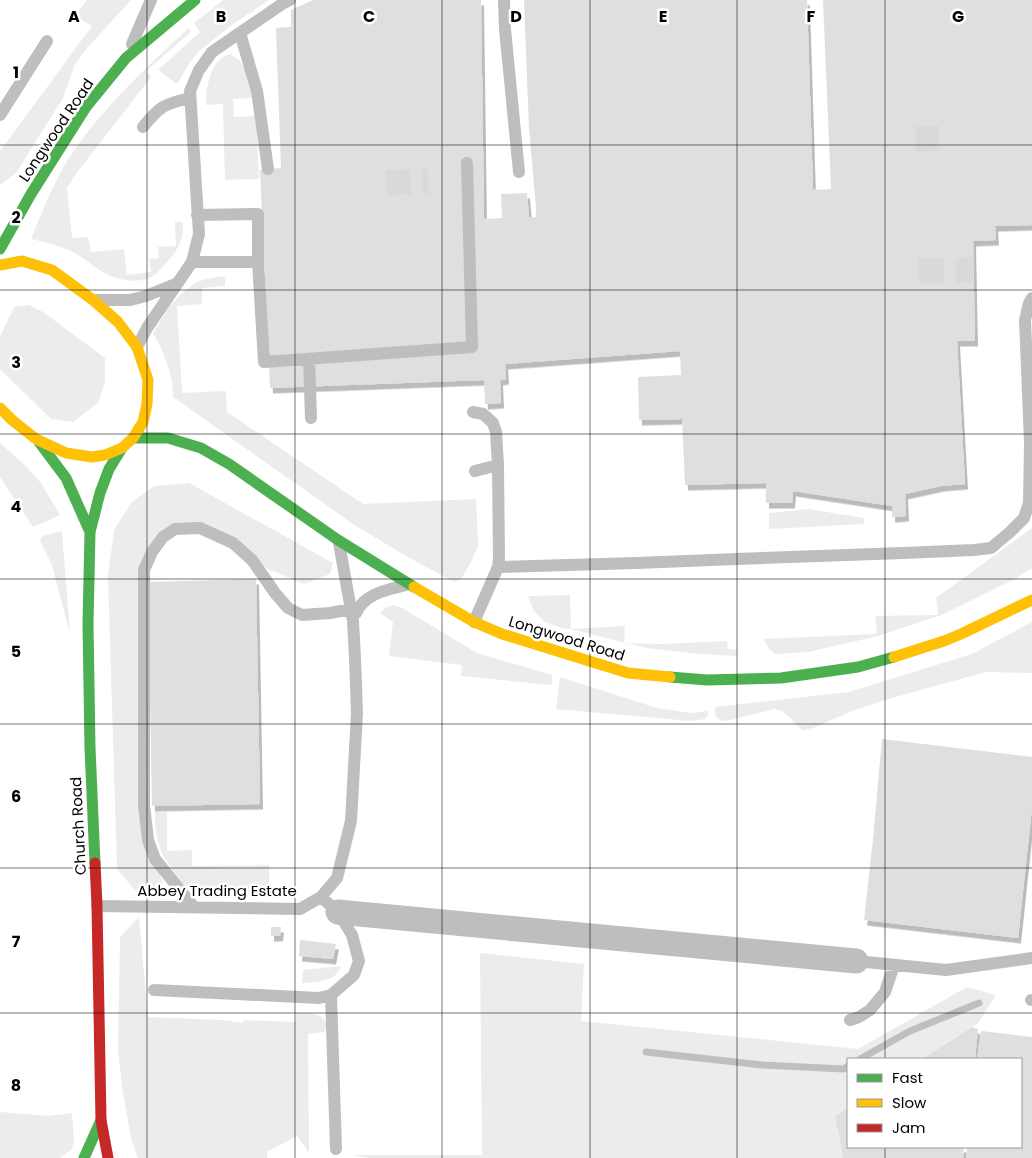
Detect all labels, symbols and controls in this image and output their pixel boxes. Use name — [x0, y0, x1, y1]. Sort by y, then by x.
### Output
text: A — [68, 5, 80, 28]
text: B — [216, 5, 226, 28]
text: C — [363, 5, 375, 28]
text: D — [510, 5, 522, 28]
text: E — [659, 5, 667, 28]
text: F — [807, 5, 816, 28]
text: G — [952, 5, 964, 28]
text: 1 — [13, 61, 19, 84]
street label: Longwood Road — [14, 74, 98, 186]
text: 2 — [11, 206, 21, 229]
text: 3 — [11, 351, 21, 374]
text: 4 — [11, 495, 22, 518]
street label: Longwood Road — [506, 610, 628, 666]
text: 5 — [11, 640, 21, 663]
street label: Church Road — [65, 776, 91, 876]
text: 6 — [11, 785, 21, 808]
street label: Abbey Trading Estate — [137, 880, 297, 901]
text: 7 — [12, 930, 21, 953]
legend — [847, 1058, 1022, 1148]
text: Fast — [892, 1067, 923, 1088]
text: 8 — [11, 1074, 21, 1097]
text: Slow — [892, 1092, 927, 1113]
text: Jam — [892, 1117, 926, 1138]

